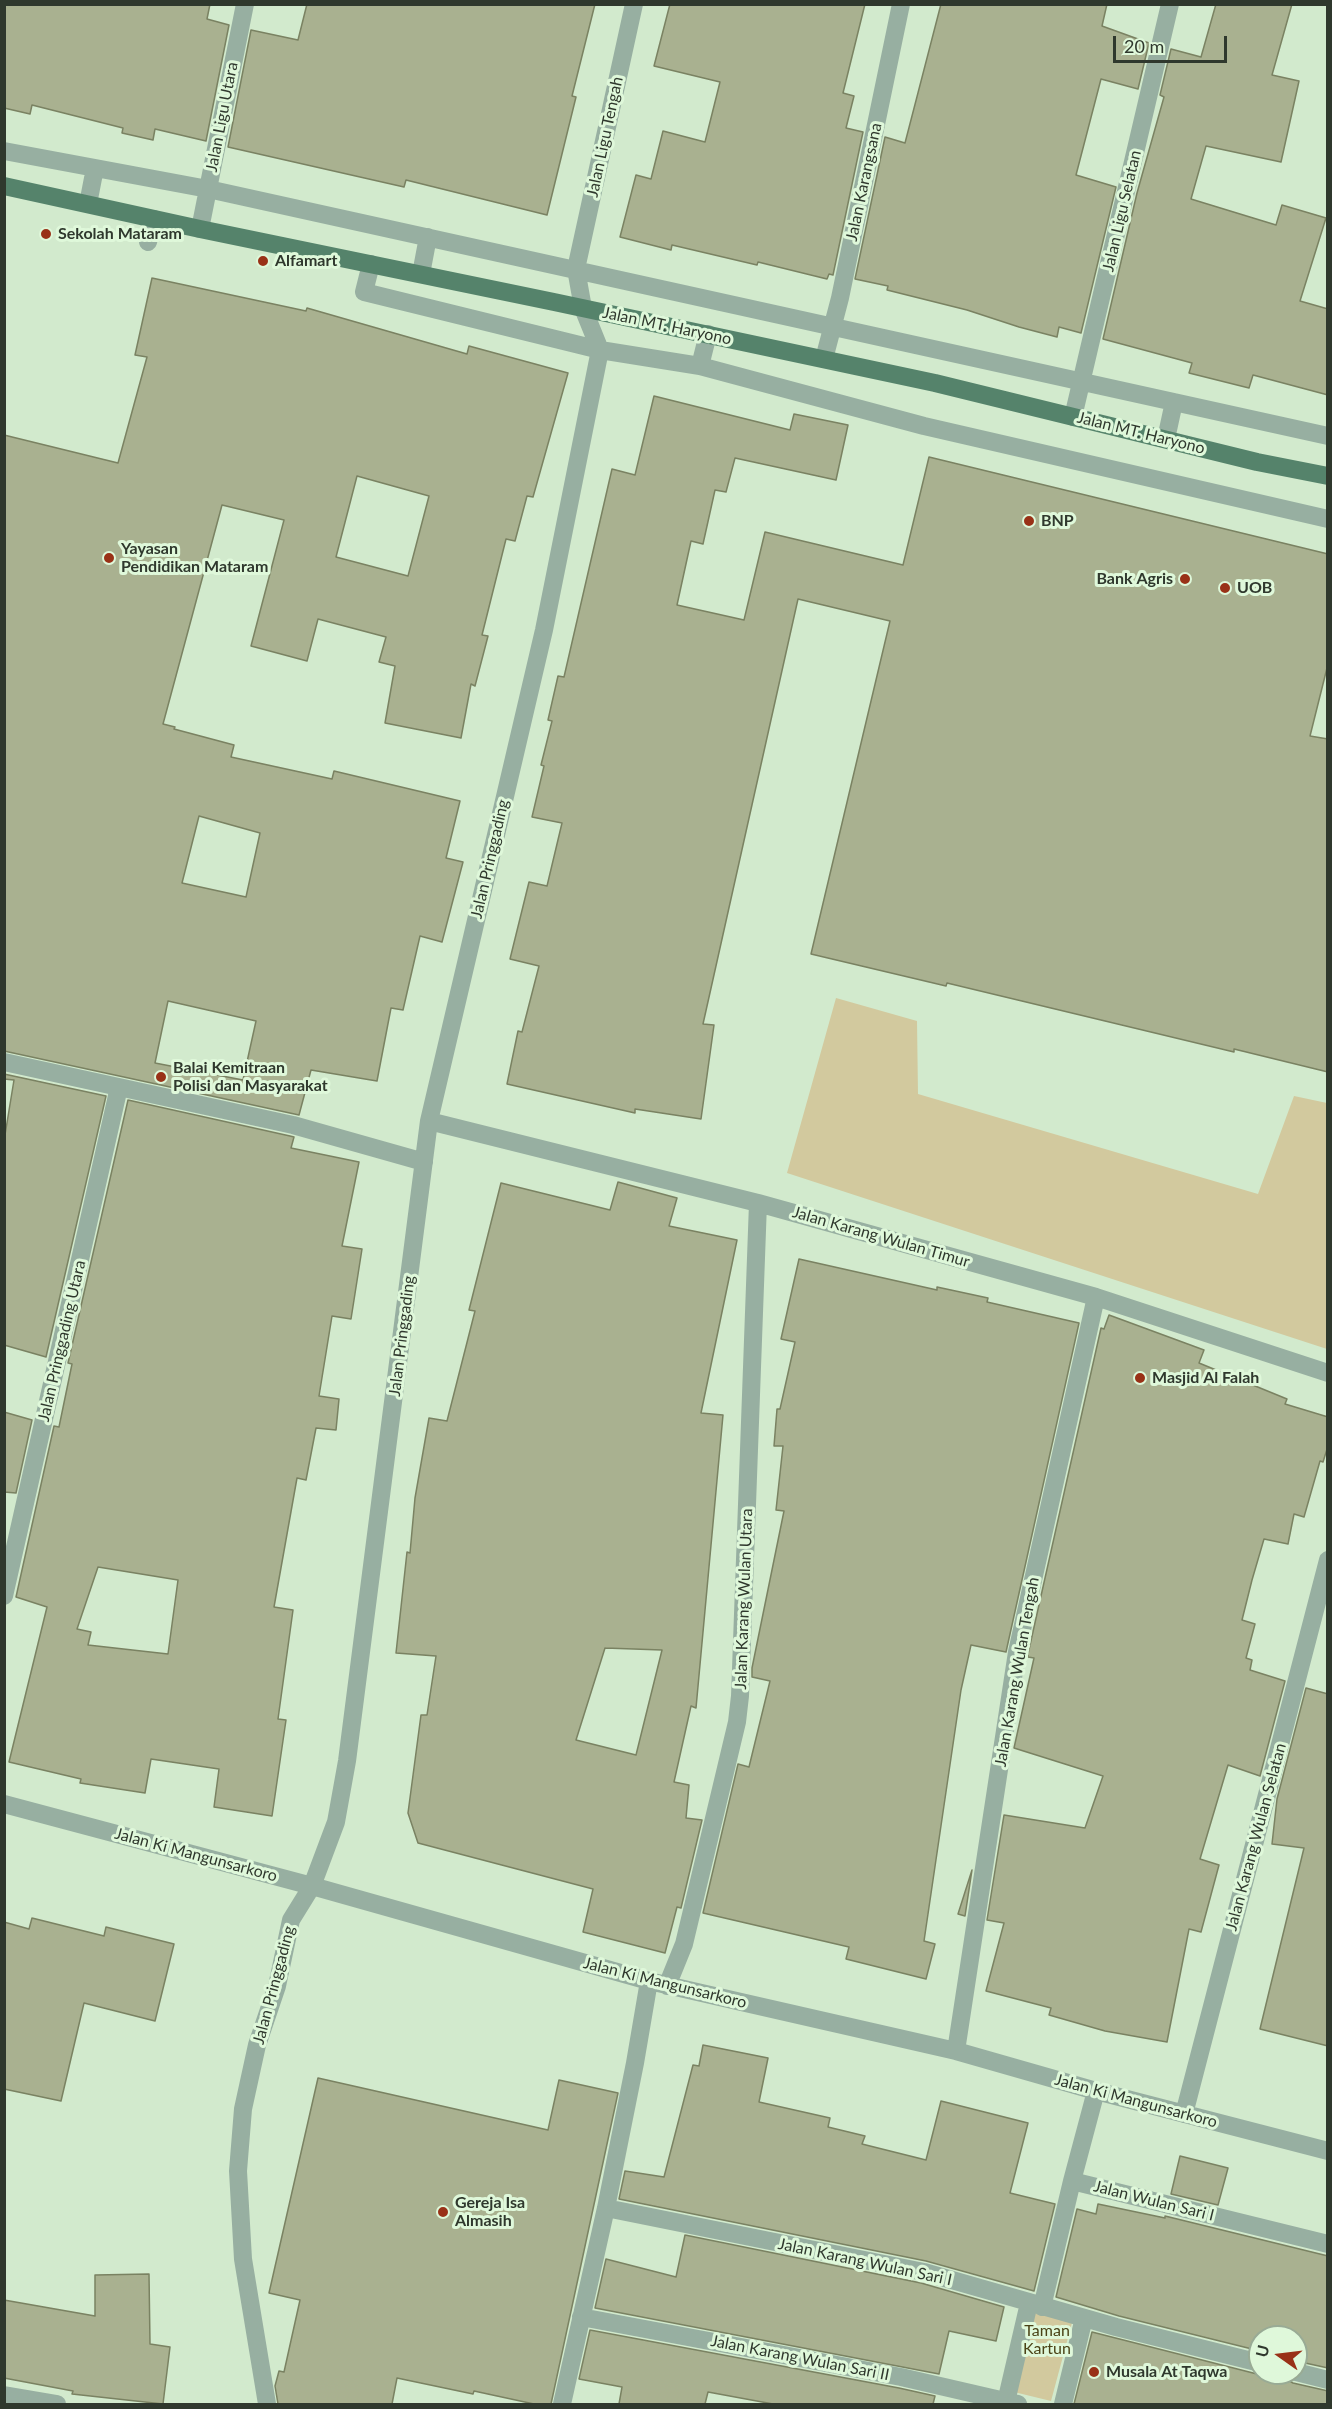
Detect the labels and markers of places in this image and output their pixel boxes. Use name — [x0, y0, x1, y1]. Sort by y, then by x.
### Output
place label: Sekolah Mataram — [58, 224, 182, 244]
marker: Sekolah Mataram — [39, 227, 53, 241]
place label: Alfamart — [275, 251, 337, 271]
marker: Alfamart — [256, 254, 270, 268]
place label: BNP — [1041, 511, 1074, 531]
marker: BNP — [1022, 514, 1036, 528]
place label: Yayasan Pendidikan Mataram — [121, 539, 268, 577]
marker: Yayasan Pendidikan Mataram — [102, 551, 116, 565]
place label: Bank Agris — [1096, 569, 1173, 589]
marker: Bank Agris — [1178, 572, 1192, 586]
place label: UOB — [1237, 578, 1272, 598]
marker: UOB — [1218, 581, 1232, 595]
place label: Balai Kemitraan Polisi dan Masyarakat — [173, 1058, 328, 1096]
marker: Balai Kemitraan Polisi dan Masyarakat — [154, 1070, 168, 1084]
place label: Masjid Al Falah — [1152, 1368, 1259, 1388]
marker: Masjid Al Falah — [1133, 1371, 1147, 1385]
place label: Gereja Isa Almasih — [455, 2193, 525, 2231]
marker: Gereja Isa Almasih — [436, 2205, 450, 2219]
place label: Musala At Taqwa — [1106, 2362, 1227, 2382]
marker: Musala At Taqwa — [1087, 2365, 1101, 2379]

